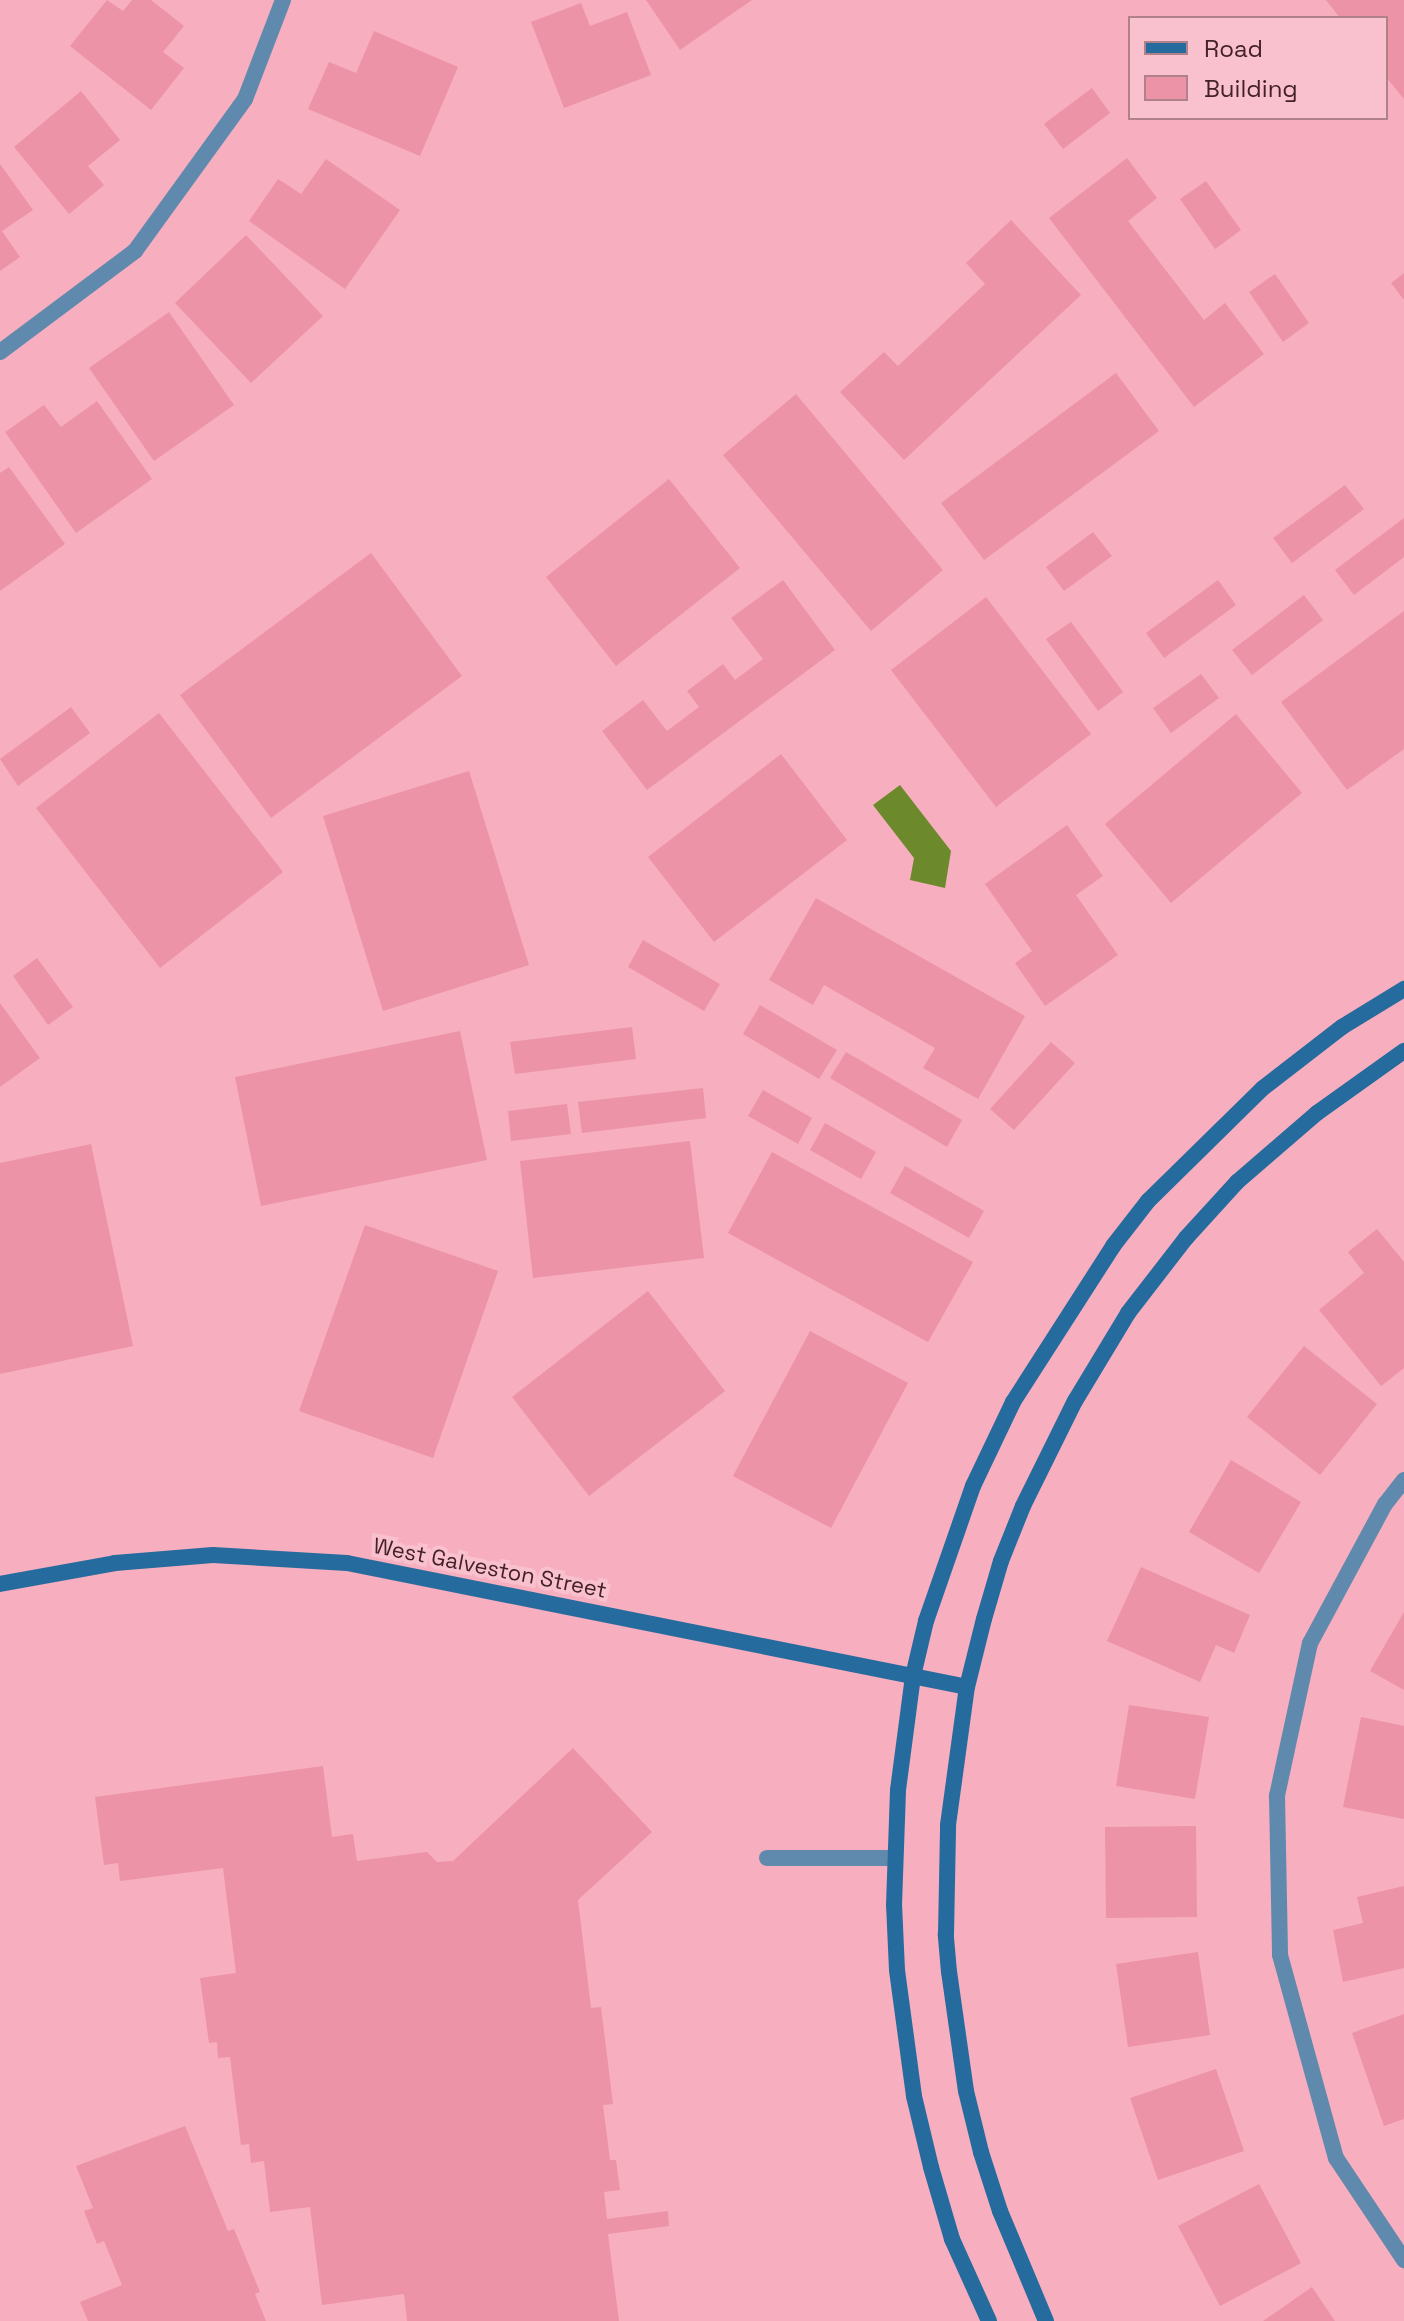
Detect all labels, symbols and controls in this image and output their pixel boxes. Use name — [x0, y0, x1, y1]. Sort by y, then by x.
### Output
legend — [1128, 16, 1388, 120]
text: Road — [1204, 33, 1263, 64]
text: Building — [1204, 73, 1298, 104]
street label: West Galveston Street — [371, 1532, 609, 1604]

